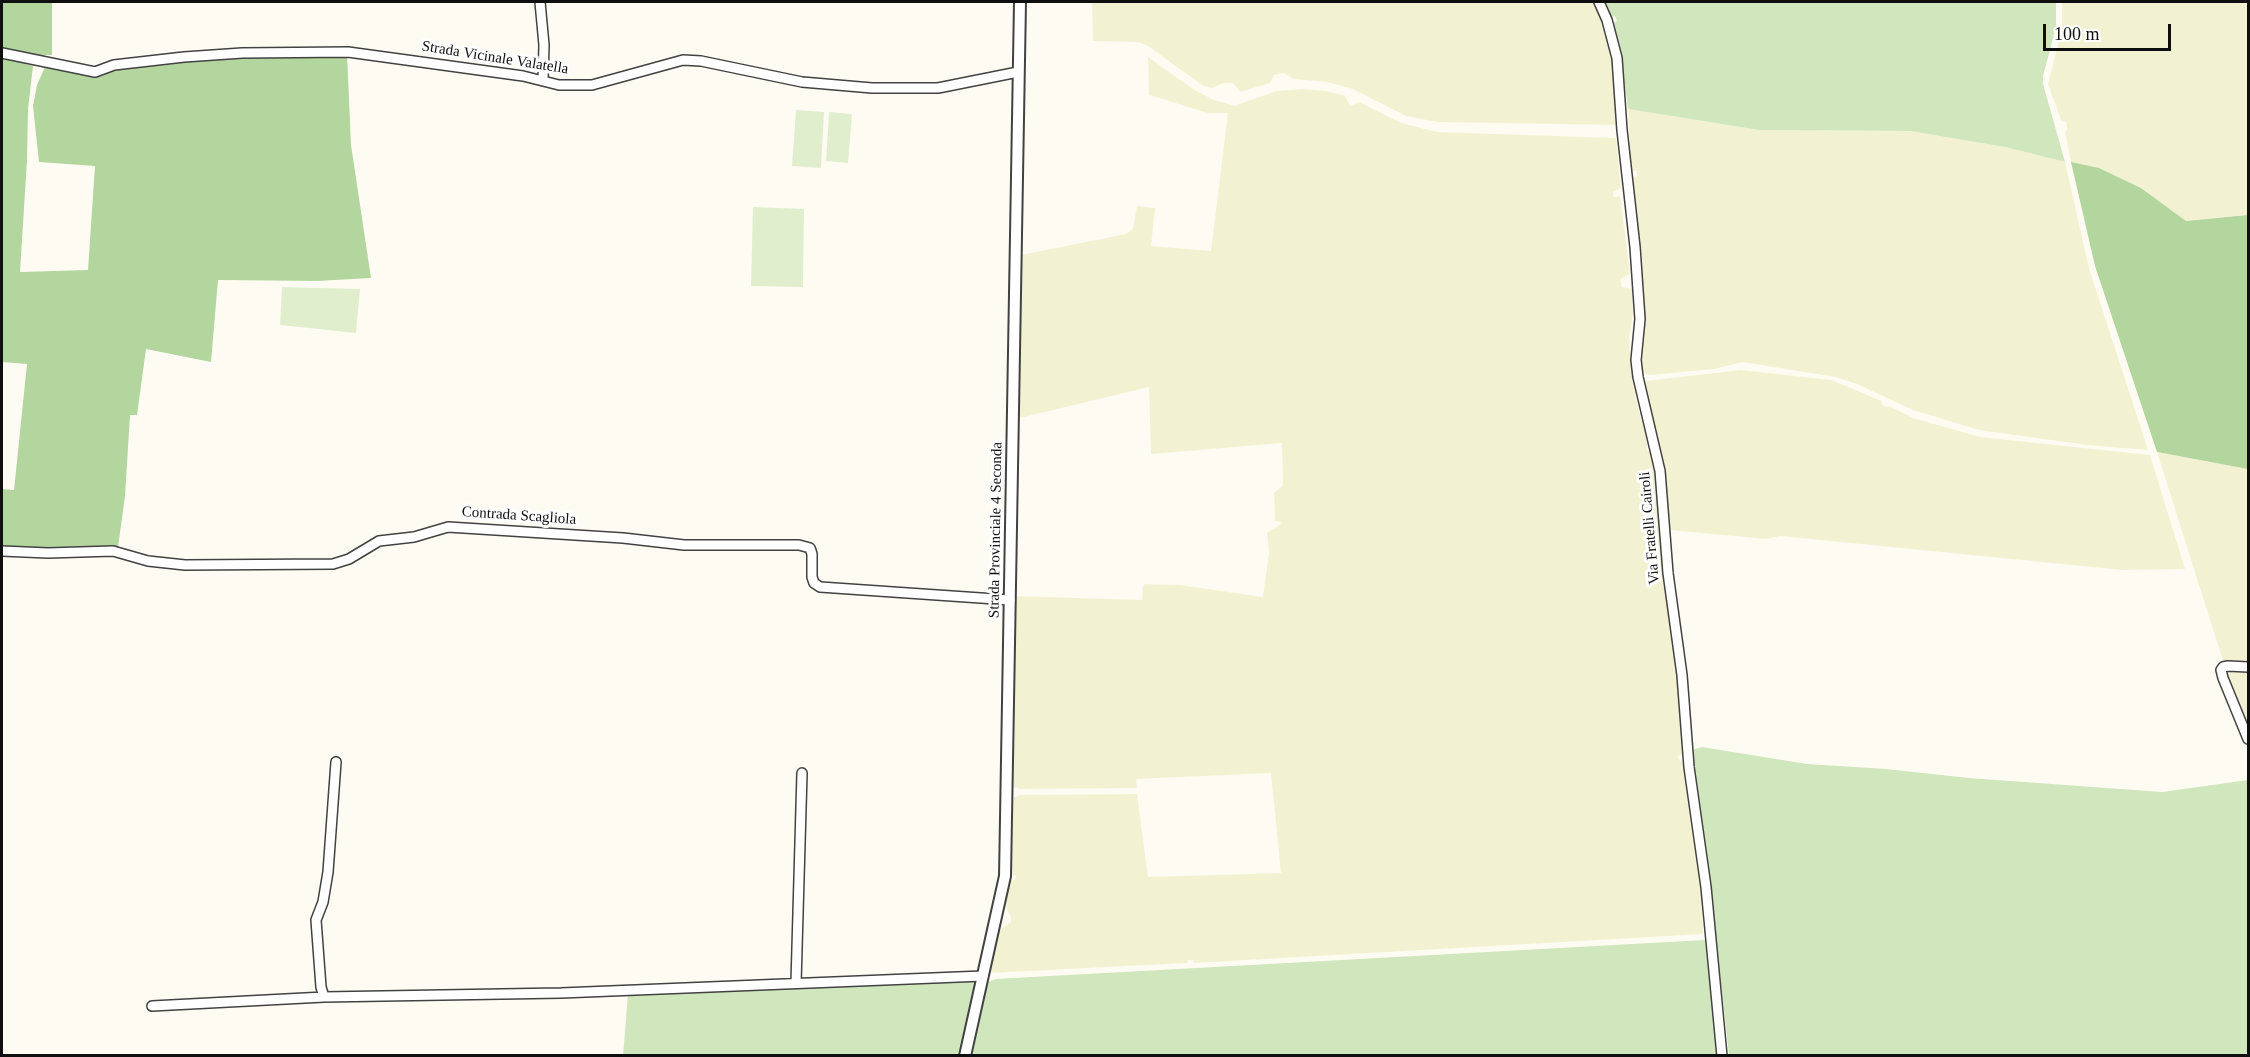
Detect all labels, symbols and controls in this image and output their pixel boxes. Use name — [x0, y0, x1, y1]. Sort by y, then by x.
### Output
scale bar — [2046, 12, 2174, 50]
text: 100 m — [2054, 24, 2100, 44]
street label: Strada Vicinale Valatella — [420, 38, 570, 78]
street label: Strada Provinciale 4 Seconda — [985, 442, 1007, 618]
street label: Via Fratelli Cairoli — [1636, 471, 1664, 585]
street label: Contrada Scagliola — [461, 503, 577, 529]

